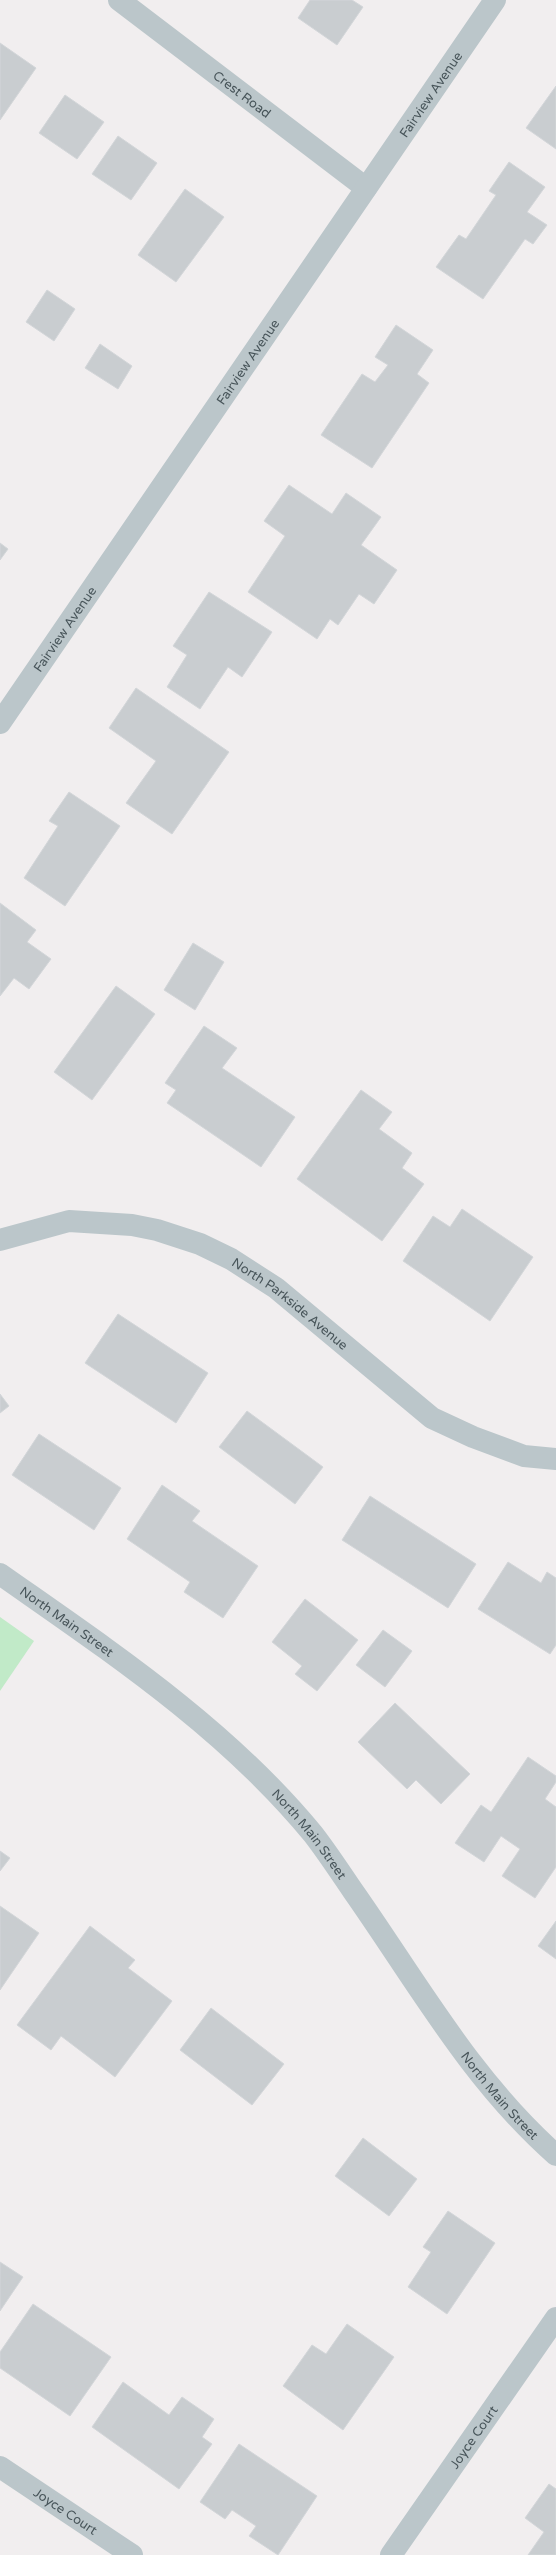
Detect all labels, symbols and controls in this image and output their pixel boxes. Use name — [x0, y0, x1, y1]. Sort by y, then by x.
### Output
street label: Fairview Avenue — [396, 49, 466, 141]
street label: Crest Road — [210, 68, 274, 122]
street label: Fairview Avenue — [213, 316, 283, 408]
street label: Fairview Avenue — [30, 584, 100, 675]
street label: North Parkside Avenue — [229, 1255, 351, 1354]
street label: North Main Street — [16, 1583, 116, 1661]
street label: North Main Street — [268, 1786, 350, 1883]
street label: North Main Street — [457, 2049, 542, 2143]
street label: Joyce Court — [447, 2403, 502, 2472]
street label: Joyce Court — [30, 2485, 100, 2539]

